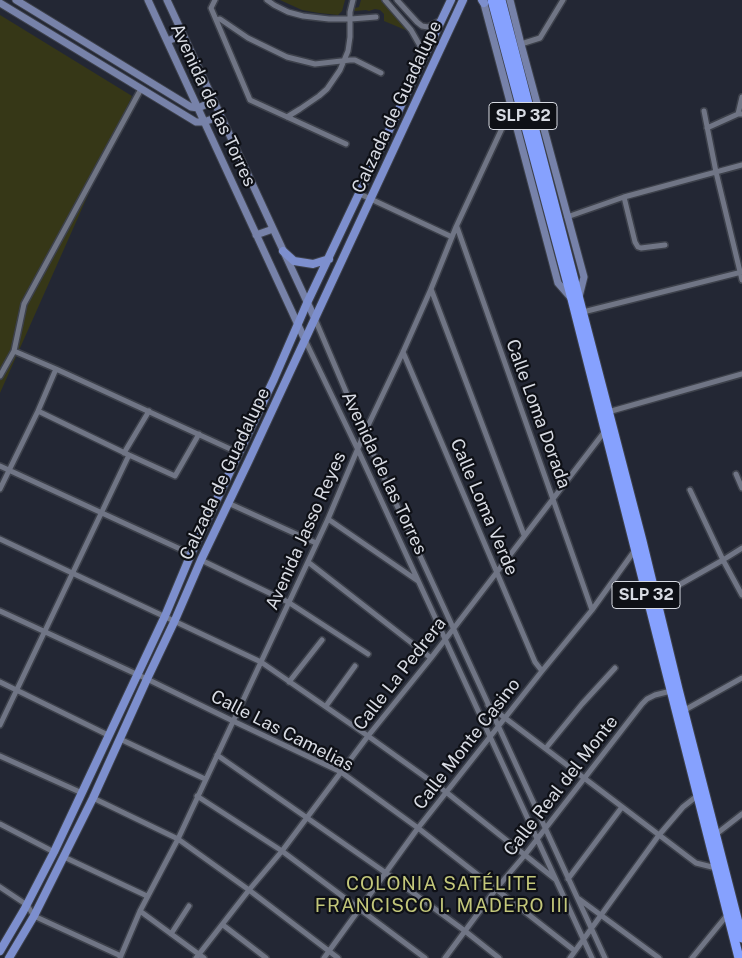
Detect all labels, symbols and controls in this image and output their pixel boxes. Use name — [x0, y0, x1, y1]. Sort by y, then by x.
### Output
street label: Calzada de Guadalupe — [348, 17, 446, 197]
street label: Avenida de las Torres — [166, 20, 260, 190]
road number: SLP 32 — [489, 102, 557, 130]
street label: Calle Loma Dorada — [501, 337, 575, 491]
street label: Calzada de Guadalupe — [176, 384, 274, 564]
street label: Avenida de las Torres — [337, 388, 431, 558]
street label: Calle Loma Verde — [445, 435, 523, 579]
street label: Avenida Jasso Reyes — [261, 449, 351, 613]
road number: SLP 32 — [612, 582, 680, 608]
street label: Calle La Pedrera — [349, 613, 451, 735]
street label: Calle Monte Casino — [409, 674, 525, 814]
street label: Calle Las Camelias — [207, 686, 357, 776]
street label: Calle Real del Monte — [499, 711, 623, 861]
district label: COLONIA SATÉLITE FRANCISCO I. MADERO III — [312, 873, 572, 917]

